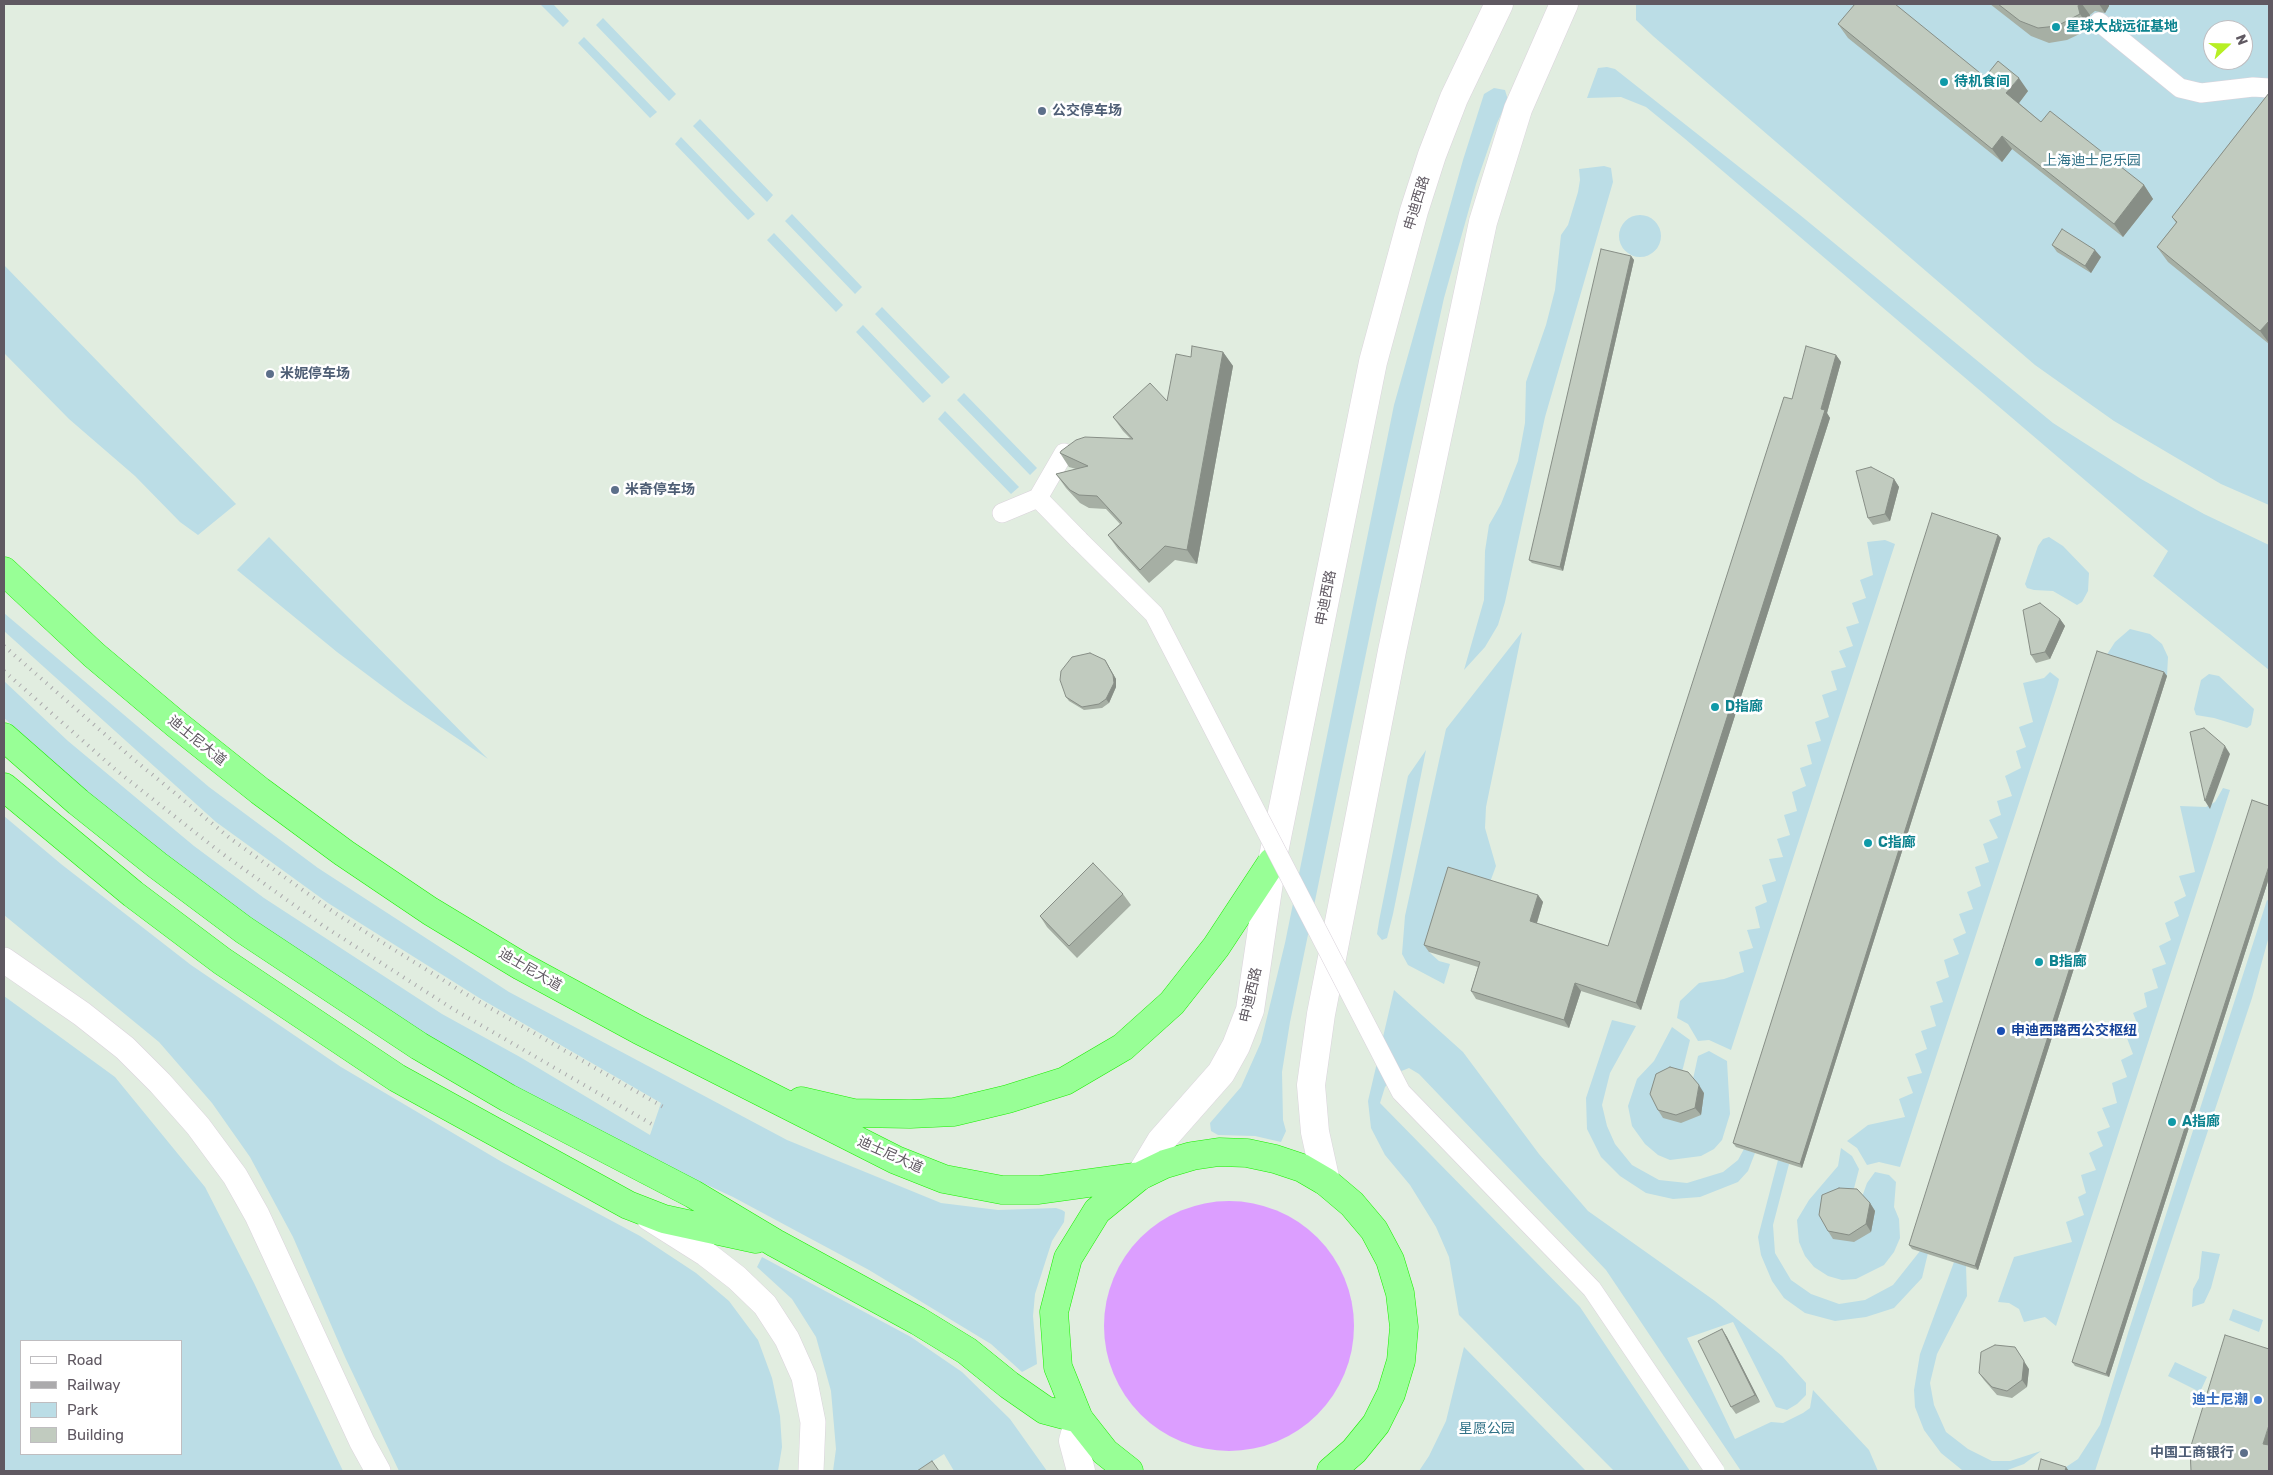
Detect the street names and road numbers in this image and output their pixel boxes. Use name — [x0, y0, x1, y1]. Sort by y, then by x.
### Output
street label: 申迪西路 — [1401, 174, 1433, 232]
street label: 申迪西路 — [1312, 569, 1340, 627]
street label: 迪士尼大道 — [165, 712, 229, 770]
street label: 迪士尼大道 — [495, 945, 565, 995]
street label: 申迪西路 — [1237, 966, 1265, 1024]
street label: 迪士尼大道 — [855, 1133, 925, 1177]

